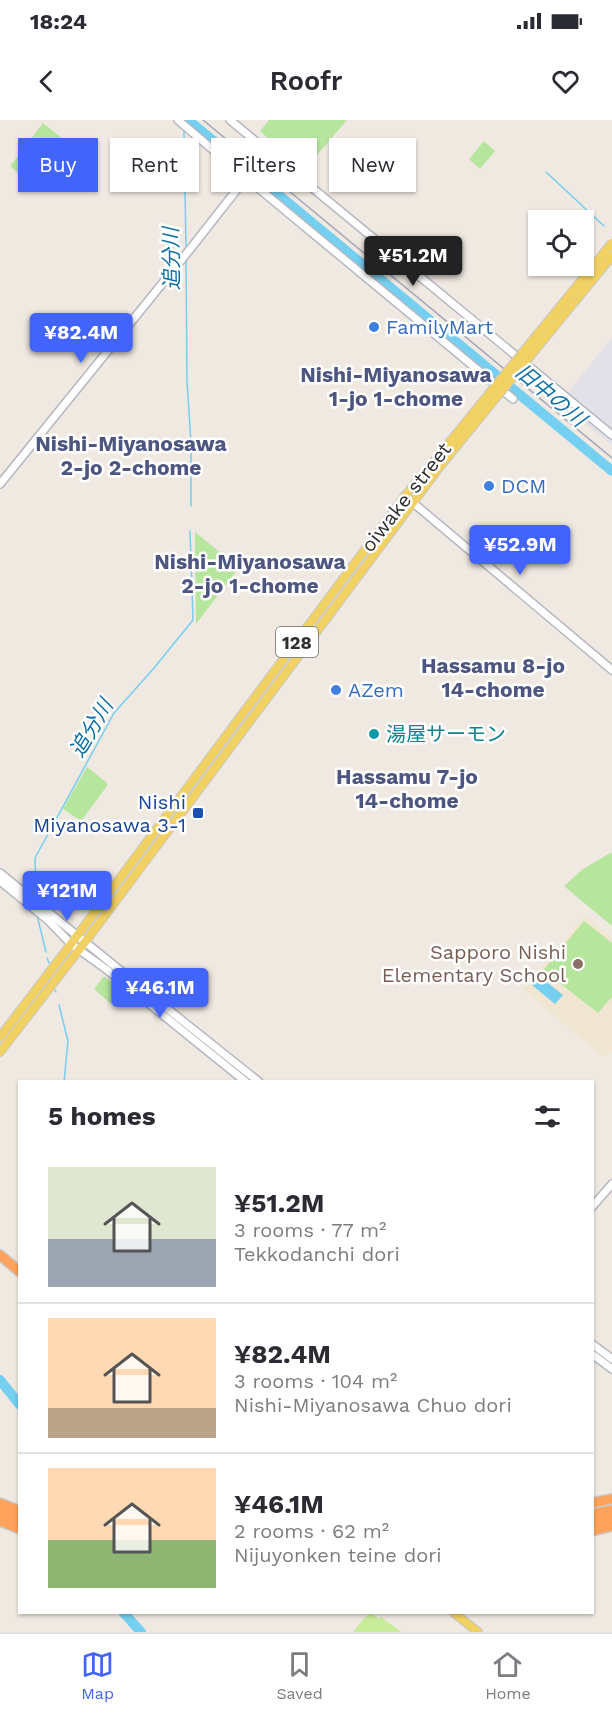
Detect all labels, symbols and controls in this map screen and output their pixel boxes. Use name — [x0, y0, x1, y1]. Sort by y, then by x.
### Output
text: 18:24 — [30, 9, 87, 34]
icon: back — [30, 65, 63, 98]
text: Roofr — [270, 65, 342, 97]
icon: heart — [549, 65, 582, 98]
chip: Buy — [18, 138, 98, 192]
chip: Rent — [110, 138, 199, 192]
chip: Filters — [211, 138, 317, 192]
chip: New — [329, 138, 416, 192]
map controls — [528, 210, 594, 276]
button: locate — [528, 210, 594, 276]
water label: 追分川 — [158, 225, 184, 291]
pin: ¥51.2M — [364, 236, 462, 287]
text: ¥51.2M — [378, 243, 448, 267]
pin: ¥82.4M — [32, 313, 130, 364]
place label: FamilyMart — [386, 315, 494, 339]
text: ¥82.4M — [44, 320, 118, 344]
marker: FamilyMart — [367, 320, 381, 334]
water label: 旧中の川 — [511, 358, 593, 433]
district label: Nishi-Miyanosawa 1-jo 1-chome — [300, 362, 493, 411]
district label: Nishi-Miyanosawa 2-jo 2-chome — [35, 431, 228, 480]
street label: oiwake street — [356, 437, 457, 557]
place label: DCM — [501, 474, 546, 498]
marker: DCM — [482, 479, 496, 493]
pin: ¥52.9M — [471, 525, 569, 576]
text: ¥52.9M — [483, 532, 557, 556]
district label: Nishi-Miyanosawa 2-jo 1-chome — [154, 549, 347, 598]
road number: 128 — [276, 627, 318, 657]
district label: Hassamu 8-jo 14-chome — [421, 653, 565, 702]
place label: AZem — [348, 678, 404, 702]
marker: AZem — [329, 683, 343, 697]
water label: 追分川 — [64, 693, 119, 761]
place label: 湯屋サーモン — [386, 722, 506, 746]
marker: 湯屋サーモン — [367, 727, 381, 741]
district label: Hassamu 7-jo 14-chome — [336, 764, 478, 813]
place label: Nishi Miyanosawa 3-1 — [33, 790, 186, 837]
marker: Nishi Miyanosawa 3-1 — [191, 806, 205, 820]
pin: ¥121M — [25, 871, 109, 922]
text: ¥121M — [37, 878, 97, 902]
place label: Sapporo Nishi Elementary School — [382, 940, 566, 987]
marker: Sapporo Nishi Elementary School — [571, 957, 585, 971]
pin: ¥46.1M — [111, 968, 209, 1019]
text: ¥46.1M — [125, 975, 195, 999]
icon: filters — [531, 1100, 564, 1133]
text: 5 homes — [48, 1101, 156, 1131]
text: ¥51.2M — [234, 1188, 324, 1218]
icon: home — [96, 1191, 168, 1263]
text: 3 rooms · 77 m² — [234, 1218, 386, 1242]
text: Tekkodanchi dori — [234, 1242, 400, 1266]
text: ¥82.4M — [234, 1339, 331, 1369]
icon: home — [96, 1342, 168, 1414]
text: 3 rooms · 104 m² — [234, 1369, 397, 1393]
text: Nishi-Miyanosawa Chuo dori — [234, 1393, 512, 1417]
text: ¥46.1M — [234, 1489, 324, 1519]
icon: home — [96, 1492, 168, 1564]
text: 2 rooms · 62 m² — [234, 1519, 389, 1543]
text: Nijuyonken teine dori — [234, 1543, 442, 1567]
tab: Map — [81, 1648, 114, 1703]
tab: Saved — [276, 1648, 323, 1703]
tab: Home — [485, 1648, 531, 1703]

